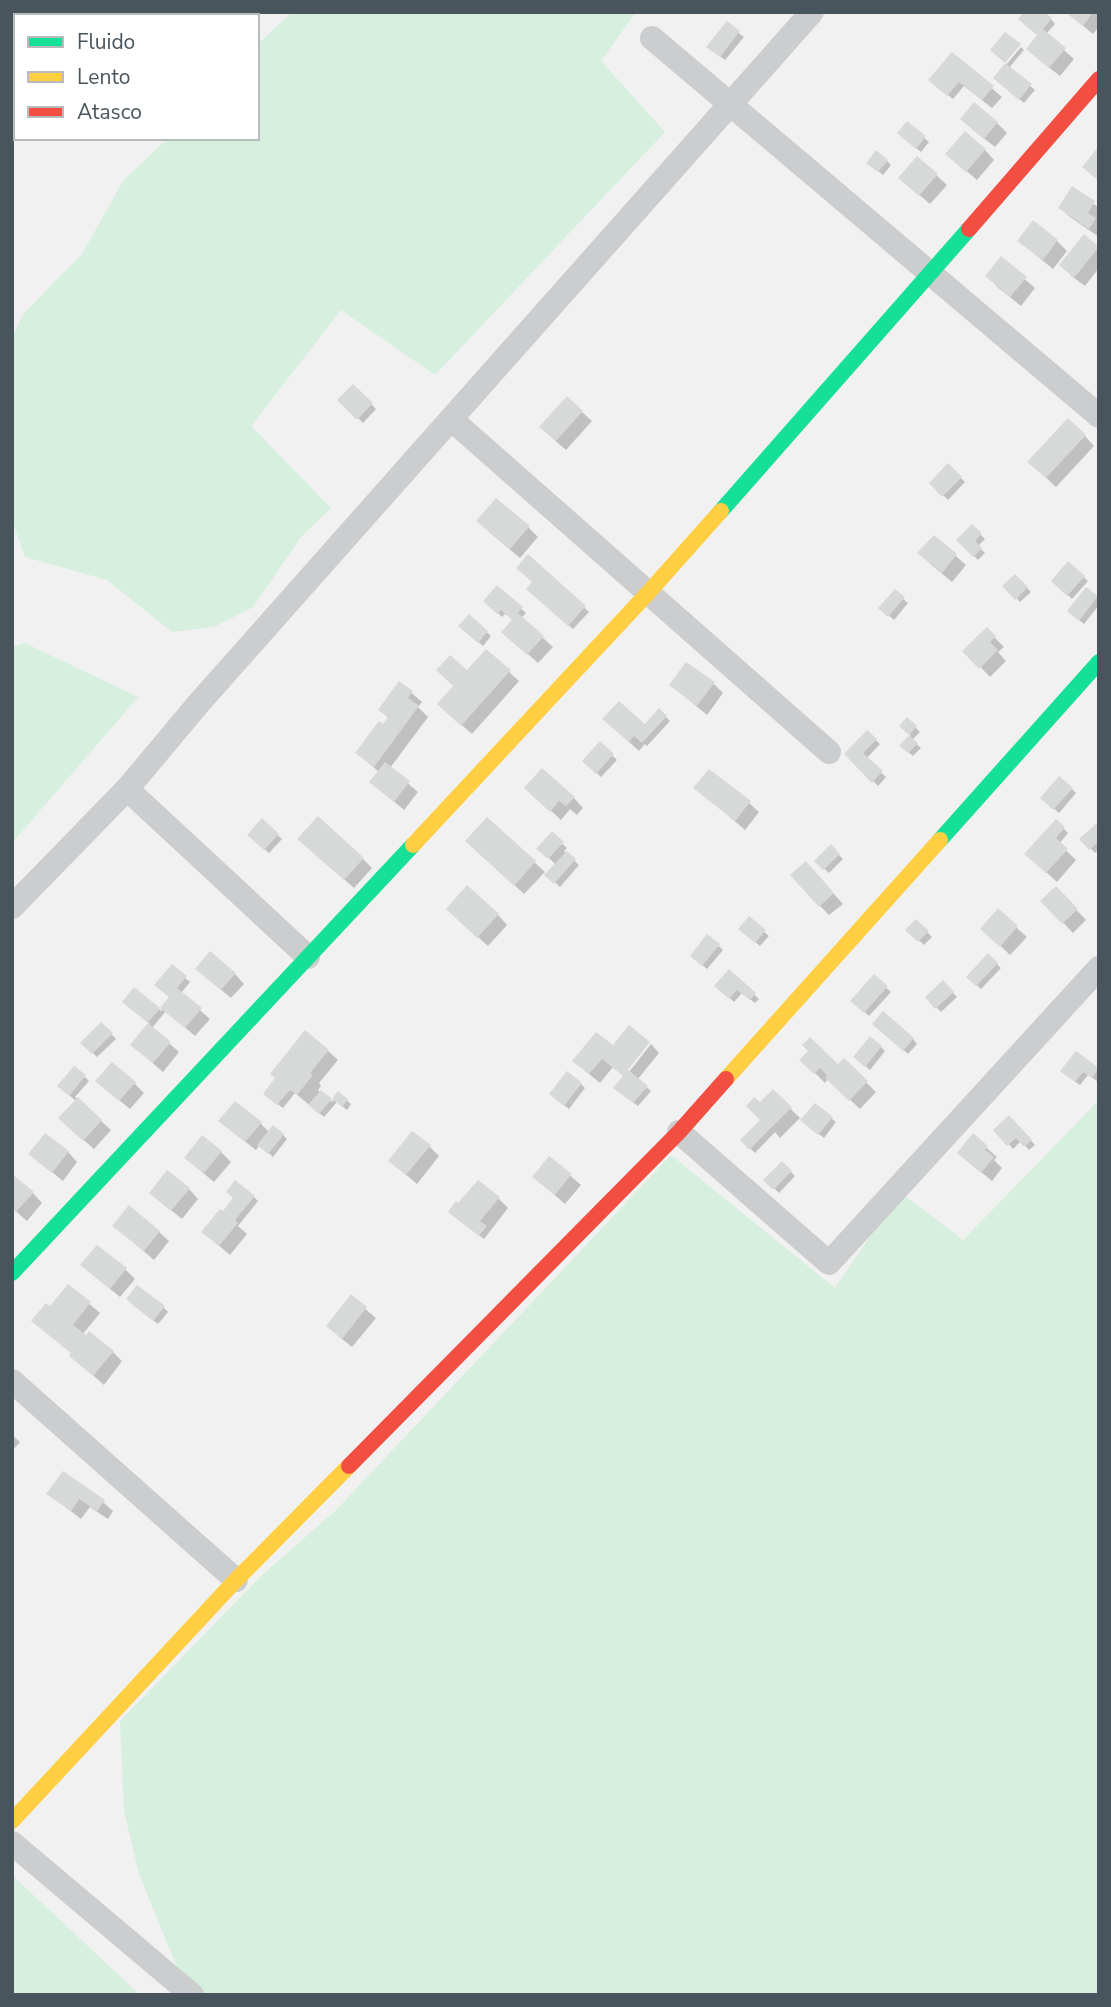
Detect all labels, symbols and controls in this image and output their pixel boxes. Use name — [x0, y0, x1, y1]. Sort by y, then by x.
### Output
legend — [14, 14, 259, 140]
text: Fluido — [77, 28, 135, 56]
text: Lento — [77, 63, 130, 91]
text: Atasco — [77, 98, 142, 126]

